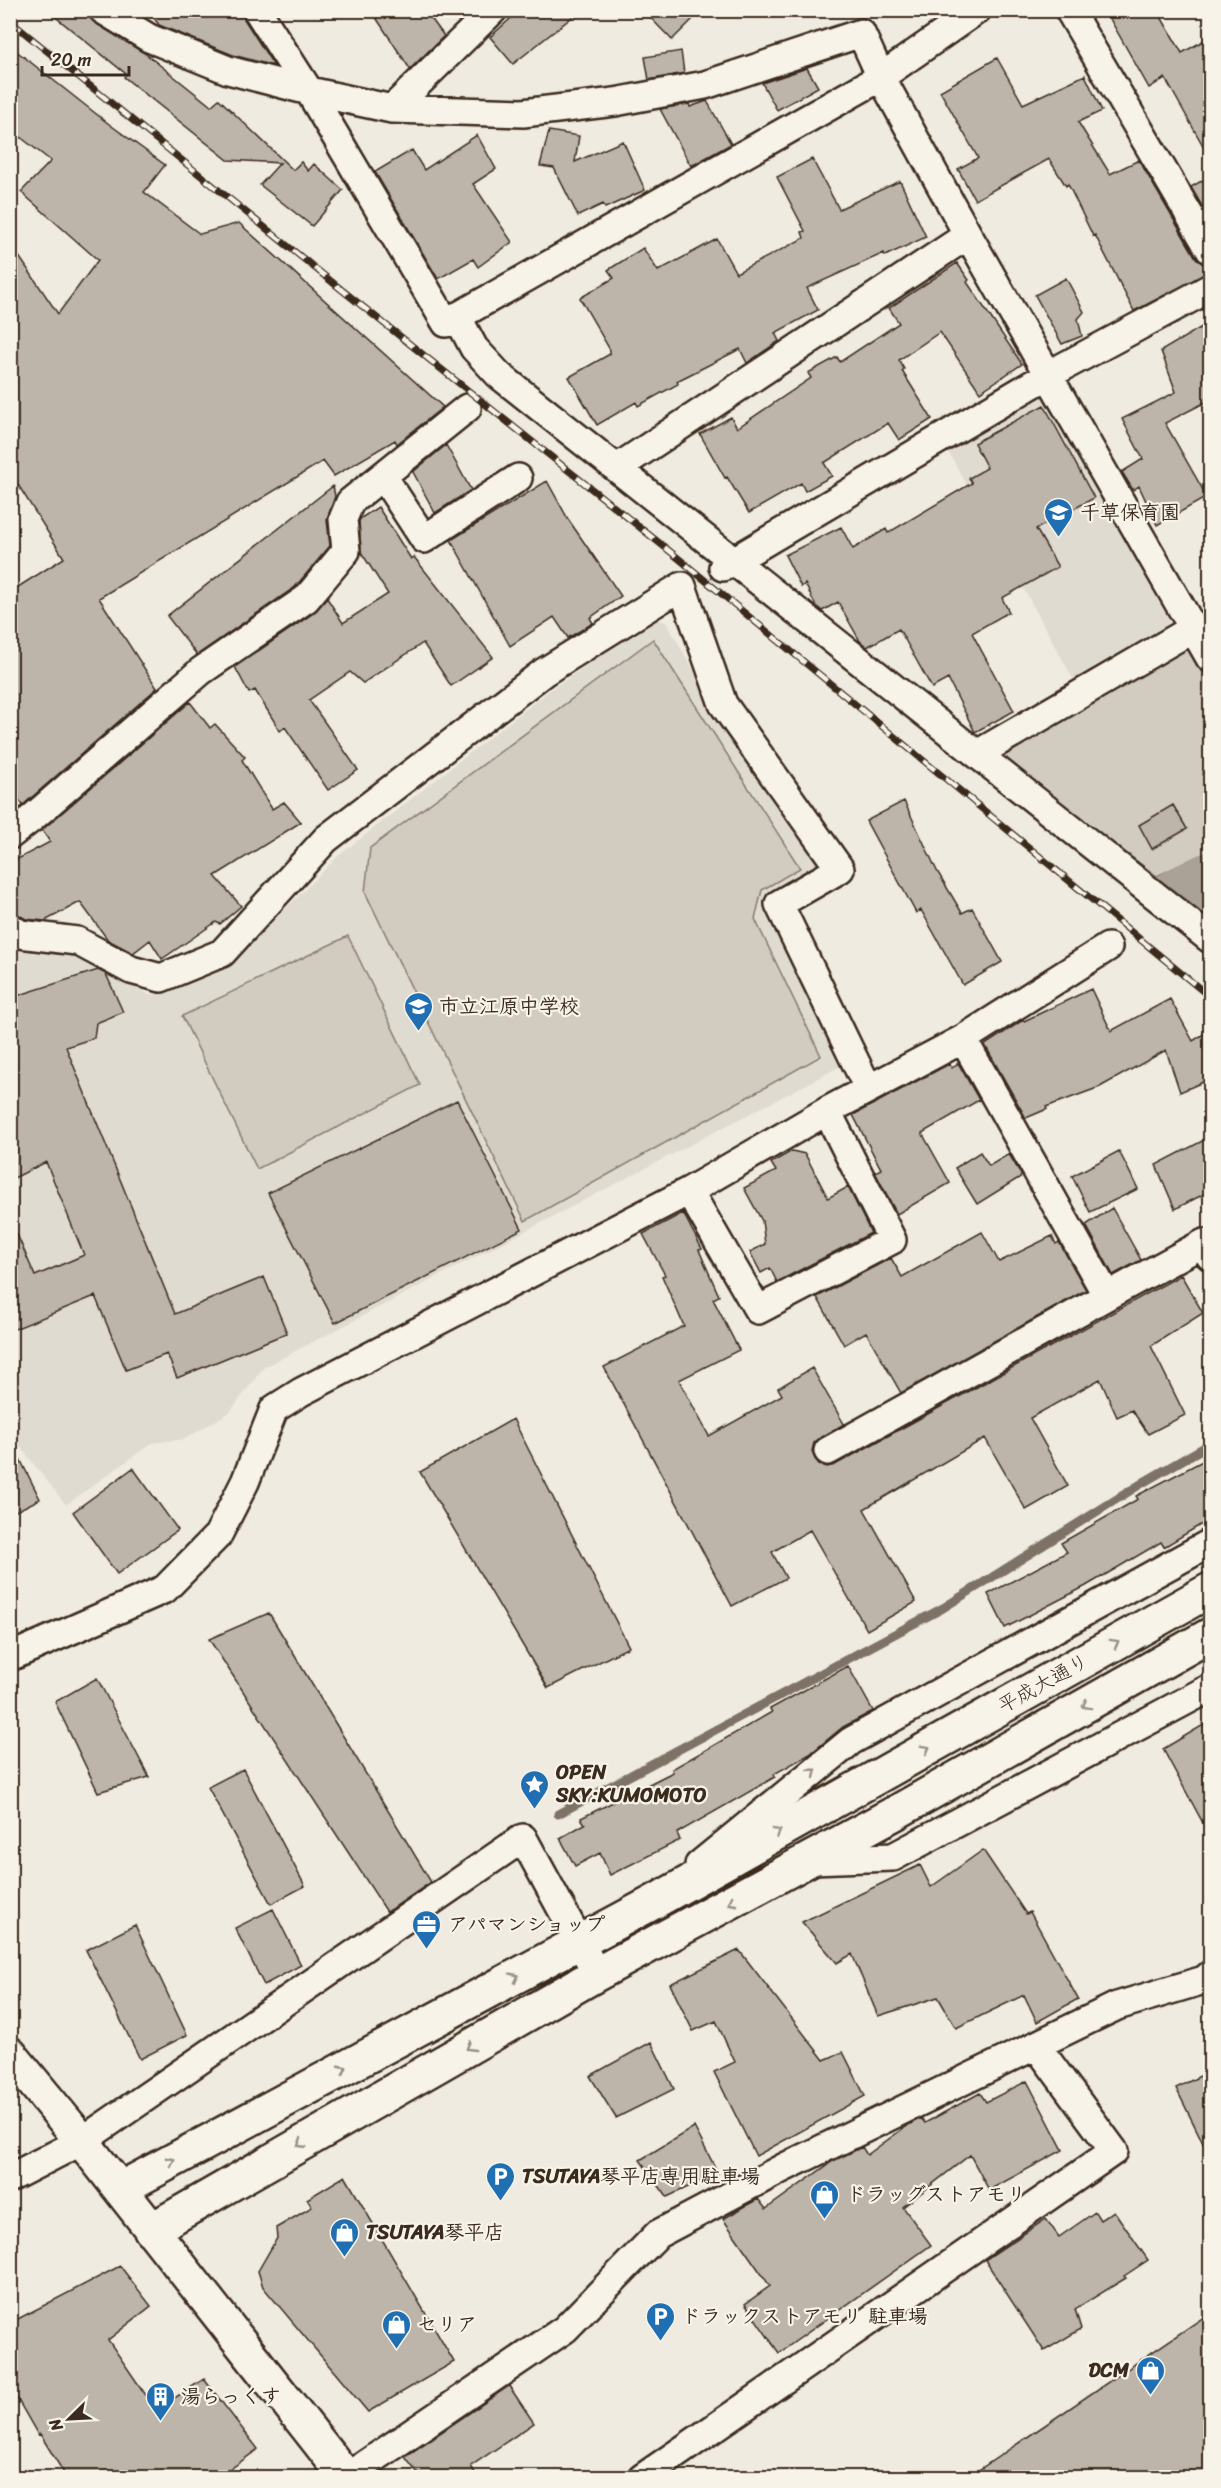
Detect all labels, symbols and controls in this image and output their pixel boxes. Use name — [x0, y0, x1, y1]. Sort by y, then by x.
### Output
scale bar — [42, 39, 129, 77]
text: 20 m — [51, 44, 91, 76]
place label: 千草保育園 — [1080, 495, 1180, 530]
school or university icon: 千草保育園 — [1043, 496, 1075, 538]
place label: 市立江原中学校 — [439, 989, 579, 1024]
school or university icon: 市立江原中学校 — [402, 990, 434, 1032]
one-way arrow — [1109, 1639, 1119, 1650]
street label: 平成大通り — [991, 1644, 1095, 1723]
one-way arrow — [1082, 1698, 1093, 1709]
one-way arrow — [920, 1744, 930, 1756]
place label: OPEN SKY:KUMOMOTO — [555, 1755, 707, 1813]
place icon: OPEN SKY:KUMOMOTO — [519, 1768, 551, 1810]
one-way arrow — [807, 1768, 818, 1779]
one-way arrow — [771, 1828, 782, 1839]
one-way arrow — [728, 1894, 739, 1906]
place label: アパマンショップ — [448, 1907, 605, 1942]
office icon: アパマンショップ — [411, 1908, 443, 1950]
one-way arrow — [508, 1973, 519, 1984]
one-way arrow — [466, 2040, 476, 2051]
one-way arrow — [337, 2065, 347, 2076]
one-way arrow — [297, 2137, 307, 2148]
one-way arrow — [165, 2157, 176, 2169]
place label: TSUTAYA琴平店専用駐車場 — [522, 2159, 760, 2194]
parking icon: TSUTAYA琴平店専用駐車場 — [485, 2160, 517, 2202]
place label: ドラッグストアモリ — [846, 2177, 1026, 2212]
shop icon: ドラッグストアモリ — [809, 2178, 841, 2220]
place label: TSUTAYA琴平店 — [366, 2215, 504, 2250]
shop icon: TSUTAYA琴平店 — [329, 2216, 361, 2258]
place label: ドラックストアモリ 駐車場 — [681, 2299, 928, 2334]
parking icon: ドラックストアモリ 駐車場 — [644, 2300, 676, 2342]
place label: セリア — [417, 2307, 477, 2342]
shop icon: セリア — [380, 2308, 412, 2350]
place label: DCM — [1088, 2353, 1130, 2388]
shop icon: DCM — [1134, 2354, 1166, 2396]
place label: 湯らっくす — [181, 2379, 281, 2414]
building icon: 湯らっくす — [144, 2380, 176, 2422]
north arrow — [39, 2389, 99, 2449]
text: N — [40, 2413, 72, 2437]

